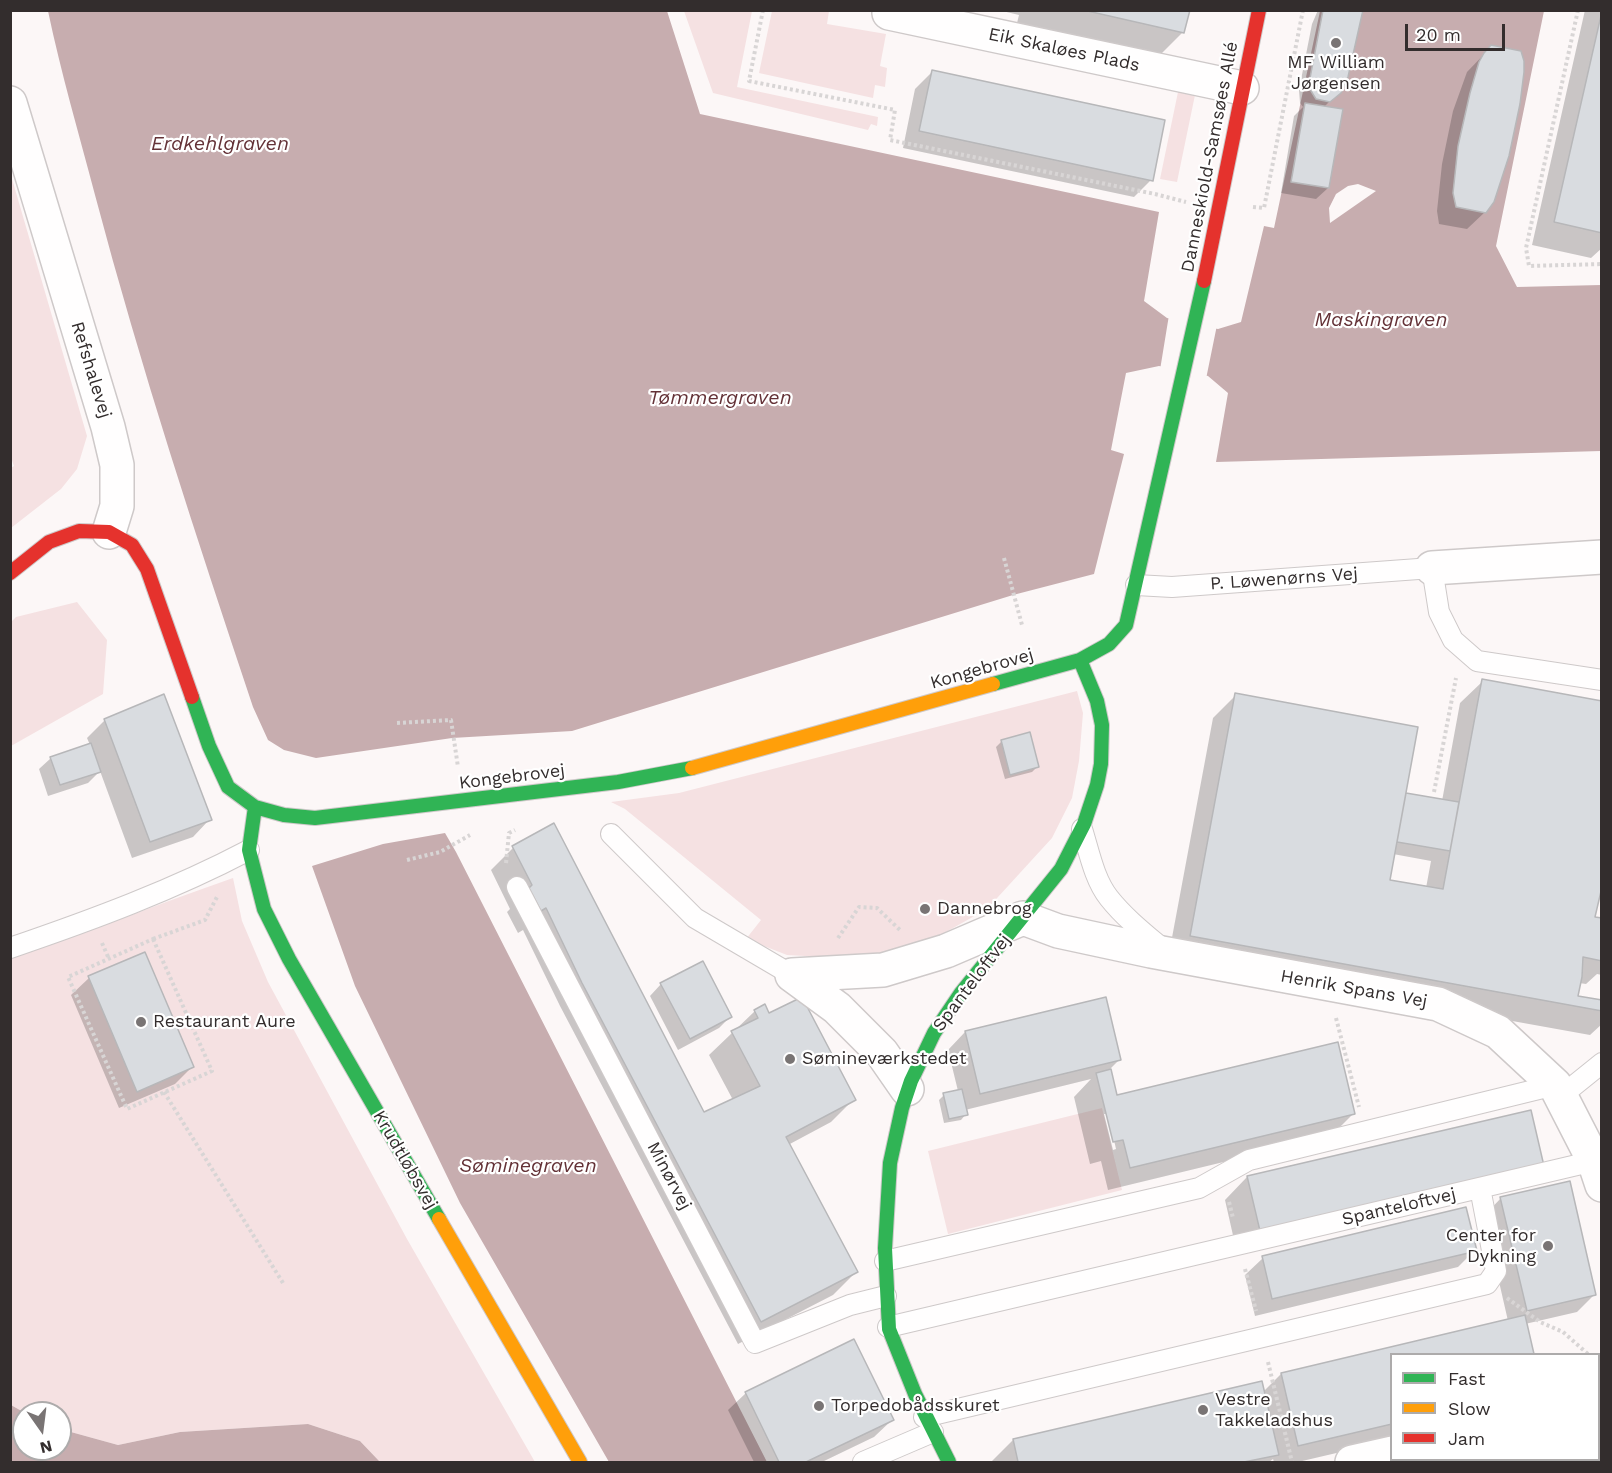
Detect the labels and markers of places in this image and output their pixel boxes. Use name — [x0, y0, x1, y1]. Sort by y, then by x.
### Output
marker: MF William Jørgensen — [1329, 36, 1343, 50]
place label: MF William Jørgensen — [1287, 52, 1385, 94]
place label: Dannebrog — [937, 898, 1032, 920]
marker: Dannebrog — [918, 902, 932, 916]
place label: Restaurant Aure — [153, 1011, 296, 1033]
marker: Restaurant Aure — [134, 1015, 148, 1029]
place label: Sømineværkstedet — [802, 1048, 967, 1070]
marker: Sømineværkstedet — [783, 1052, 797, 1066]
place label: Center for Dykning — [1446, 1225, 1536, 1268]
marker: Center for Dykning — [1541, 1239, 1555, 1253]
place label: Vestre Takkeladshus — [1215, 1389, 1333, 1432]
place label: Torpedobådsskuret — [831, 1395, 1000, 1417]
marker: Torpedobådsskuret — [812, 1399, 826, 1413]
marker: Vestre Takkeladshus — [1196, 1403, 1210, 1417]

